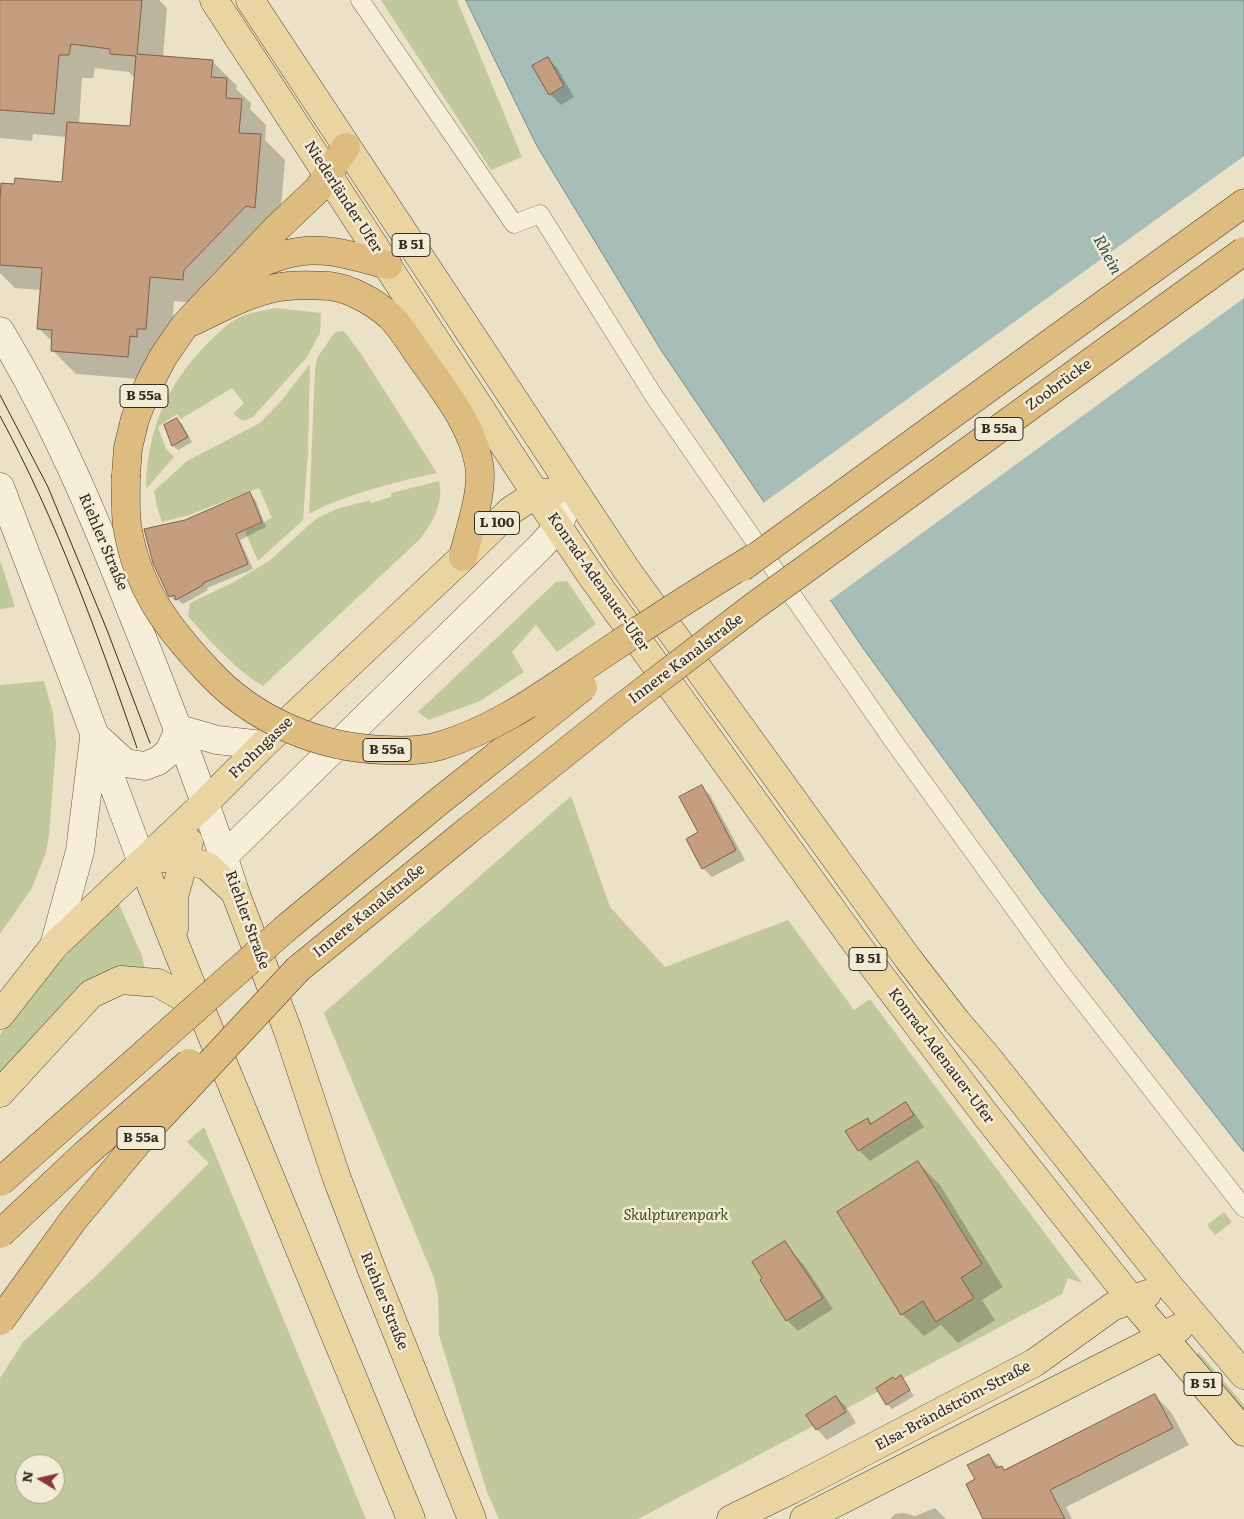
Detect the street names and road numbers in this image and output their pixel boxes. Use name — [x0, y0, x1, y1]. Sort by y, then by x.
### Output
street label: Niederländer Ufer — [300, 138, 386, 256]
road number: B 51 — [392, 234, 430, 256]
street label: Zoobrücke — [1023, 355, 1095, 415]
road number: B 55a — [120, 384, 168, 408]
road number: B 55a — [975, 418, 1023, 440]
street label: Riehler Straße — [74, 491, 132, 593]
street label: Konrad-Adenauer-Ufer — [543, 509, 653, 655]
road number: L 100 — [474, 512, 520, 534]
street label: Innere Kanalstraße — [625, 610, 747, 708]
street label: Frohngasse — [225, 713, 297, 783]
road number: B 55a — [363, 738, 411, 762]
street label: Innere Kanalstraße — [309, 860, 429, 962]
street label: Riehler Straße — [221, 868, 273, 972]
road number: B 51 — [849, 948, 887, 971]
street label: Konrad-Adenauer-Ufer — [884, 985, 998, 1127]
road number: B 55a — [117, 1126, 165, 1150]
street label: Riehler Straße — [356, 1250, 412, 1352]
street label: Elsa-Brändström-Straße — [872, 1357, 1034, 1455]
road number: B 51 — [1184, 1372, 1222, 1396]

